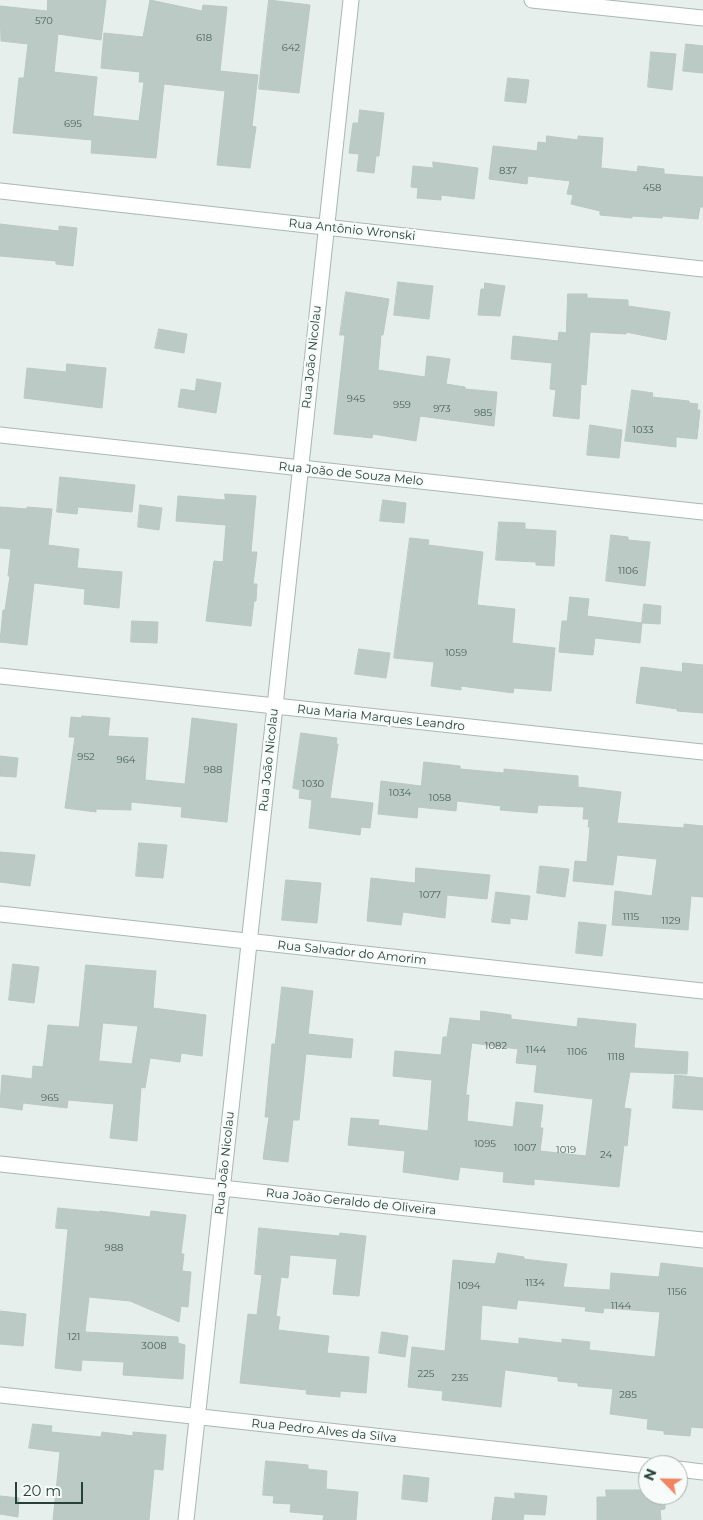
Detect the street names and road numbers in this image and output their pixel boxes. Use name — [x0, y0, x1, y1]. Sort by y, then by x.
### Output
street label: Rua Antônio Wronski — [288, 216, 416, 244]
street label: Rua João Nicolau — [299, 305, 325, 409]
street label: Rua João de Souza Melo — [278, 459, 424, 489]
street label: Rua Maria Marques Leandro — [296, 702, 466, 734]
street label: Rua João Nicolau — [256, 708, 282, 812]
street label: Rua Salvador do Amorim — [277, 938, 427, 968]
street label: Rua João Nicolau — [212, 1111, 238, 1215]
street label: Rua João Geraldo de Oliveira — [265, 1186, 437, 1218]
street label: Rua Pedro Alves da Silva — [251, 1416, 397, 1446]

